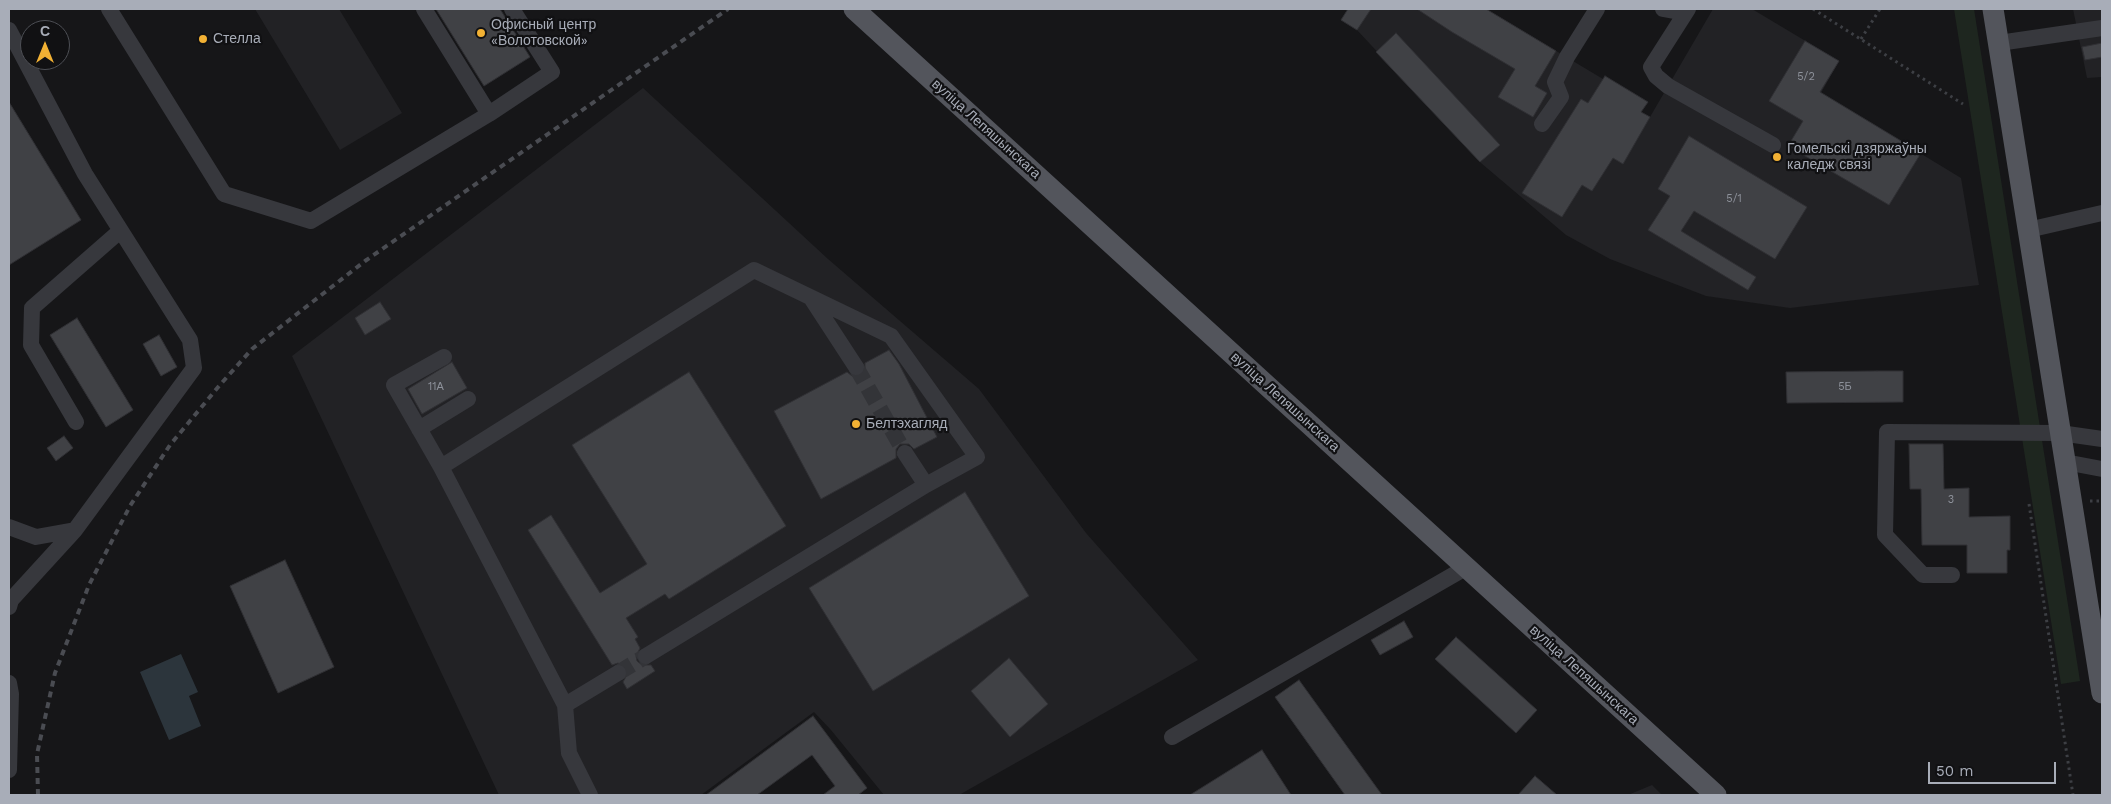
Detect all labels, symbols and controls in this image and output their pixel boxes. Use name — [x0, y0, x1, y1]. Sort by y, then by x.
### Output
place label: Офисный центр «Волотовской» — [491, 17, 596, 49]
north arrow — [20, 20, 70, 70]
text: С — [40, 23, 50, 39]
marker: Офисный центр «Волотовской» — [475, 27, 487, 39]
place label: Стелла — [213, 31, 261, 47]
marker: Стелла — [197, 33, 209, 45]
house number: 5/2 — [1797, 70, 1815, 84]
street label: вуліца Лепяшынскага — [928, 76, 1044, 182]
place label: Гомельскі дзяржаўны каледж связі — [1787, 141, 1927, 174]
marker: Гомельскі дзяржаўны каледж связі — [1771, 151, 1783, 163]
house number: 5/1 — [1726, 192, 1742, 206]
street label: вуліца Лепяшынскага — [1227, 349, 1343, 455]
house number: 11А — [428, 380, 444, 394]
house number: 5Б — [1838, 380, 1852, 394]
place label: Белтэхагляд — [866, 416, 947, 432]
marker: Белтэхагляд — [850, 418, 862, 430]
house number: 3 — [1948, 493, 1954, 507]
street label: вуліца Лепяшынскага — [1526, 622, 1642, 728]
scale bar — [1931, 752, 2058, 784]
text: 50 m — [1936, 762, 1973, 780]

